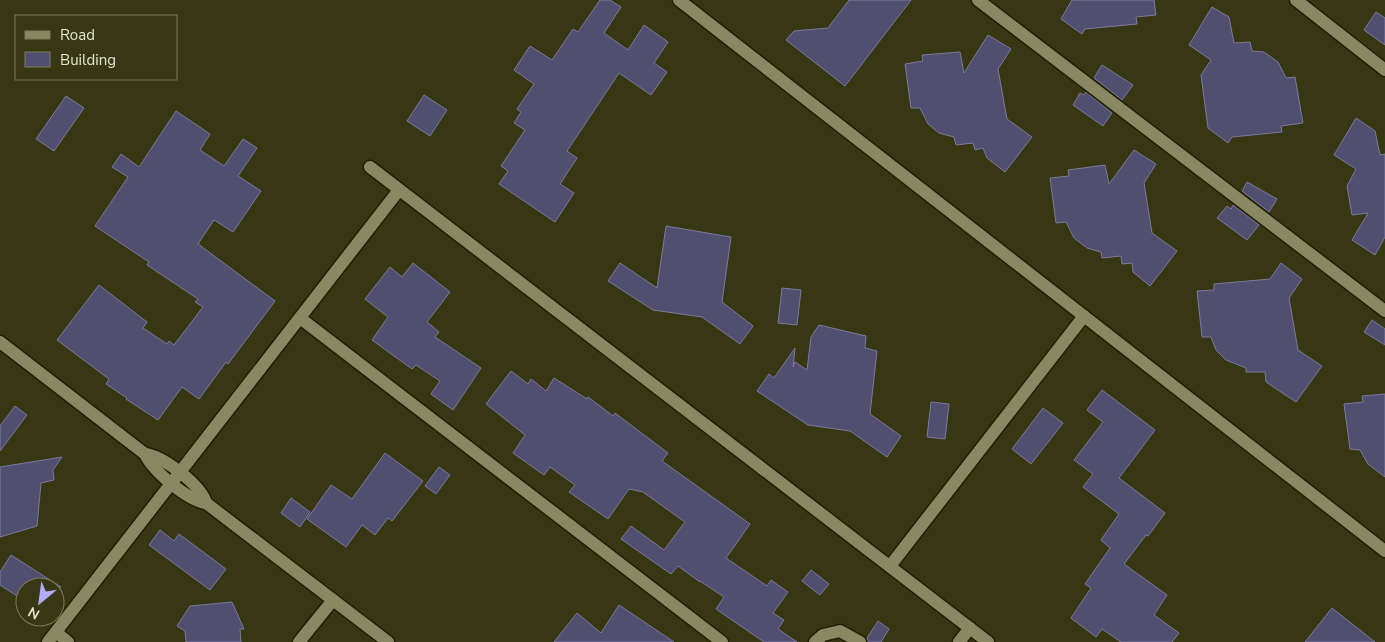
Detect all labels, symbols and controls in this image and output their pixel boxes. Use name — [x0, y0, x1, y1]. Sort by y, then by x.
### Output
legend — [15, 15, 178, 80]
text: Road — [60, 25, 95, 45]
text: Building — [60, 50, 116, 70]
north arrow — [15, 577, 65, 627]
text: N — [25, 602, 43, 624]

